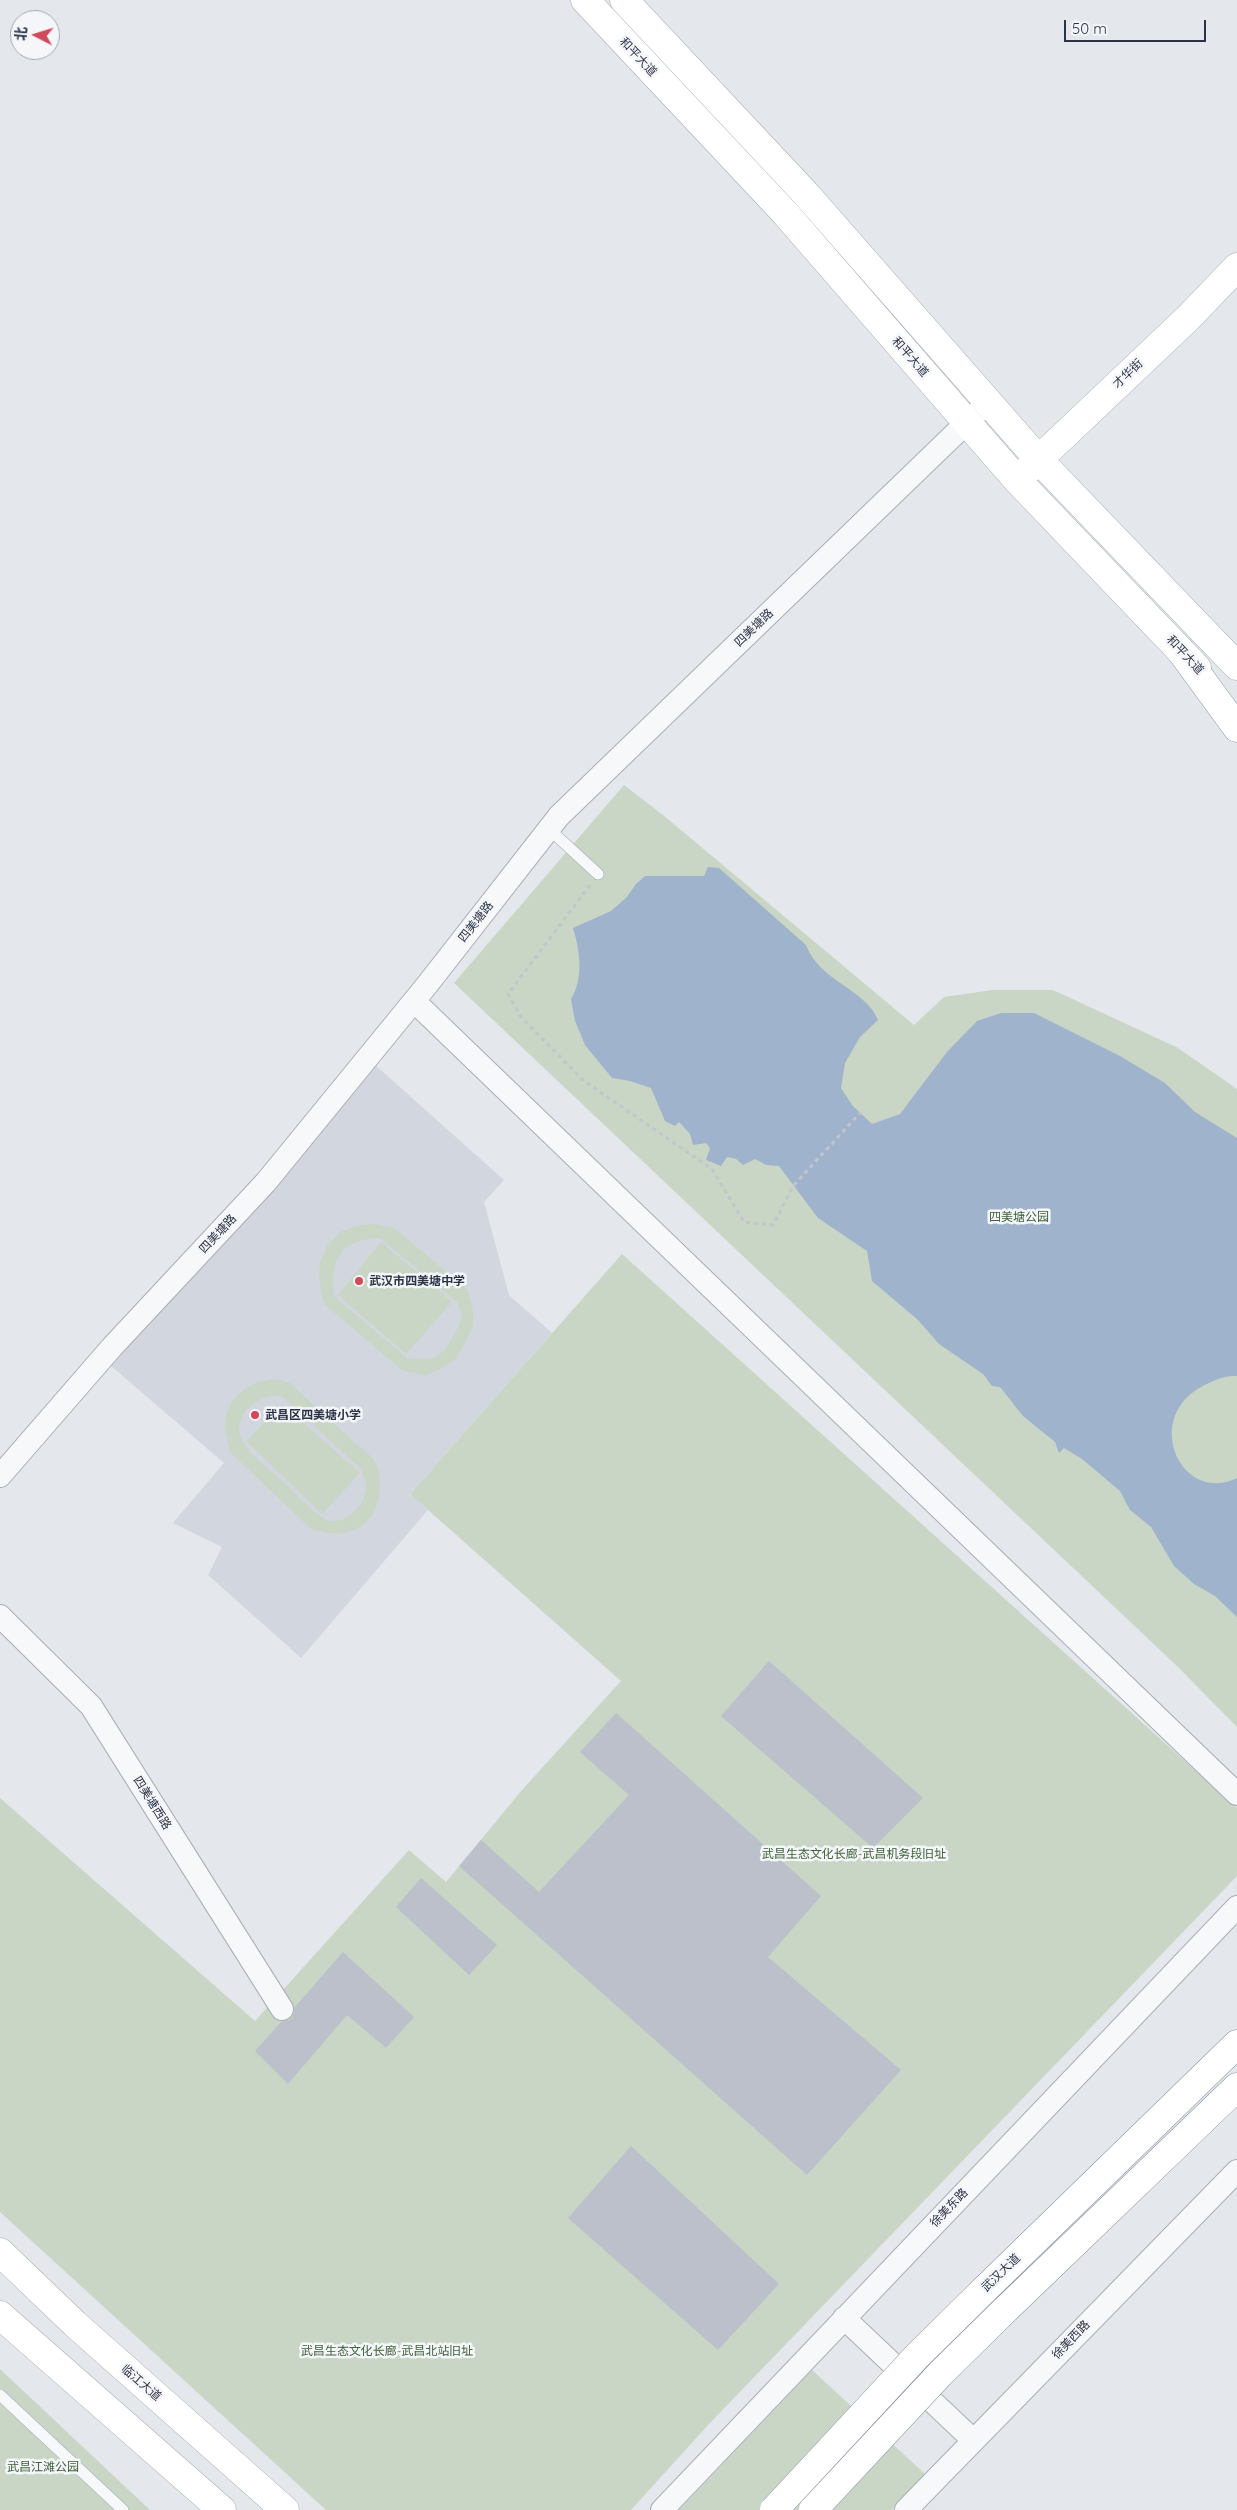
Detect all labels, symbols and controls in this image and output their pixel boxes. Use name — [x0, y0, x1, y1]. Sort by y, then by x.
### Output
north arrow — [10, 10, 60, 60]
scale bar — [1067, 10, 1210, 42]
text: 50 m — [1072, 19, 1107, 38]
text: 北 — [11, 26, 31, 42]
street label: 和平大道 — [616, 35, 660, 79]
street label: 和平大道 — [889, 334, 931, 380]
street label: 才华街 — [1110, 356, 1146, 392]
street label: 四美塘路 — [732, 606, 776, 650]
street label: 和平大道 — [1163, 633, 1207, 677]
street label: 四美塘路 — [456, 899, 496, 945]
park label: 四美塘公园 — [989, 1210, 1049, 1224]
street label: 四美塘路 — [196, 1212, 240, 1256]
place label: 武汉市四美塘中学 — [369, 1274, 465, 1288]
marker: 武汉市四美塘中学 — [353, 1275, 365, 1287]
place label: 武昌区四美塘小学 — [265, 1408, 361, 1422]
marker: 武昌区四美塘小学 — [249, 1409, 261, 1421]
street label: 四美塘西路 — [130, 1774, 174, 1832]
park label: 武昌生态文化长廊-武昌机务段旧址 — [762, 1847, 946, 1861]
street label: 徐美东路 — [927, 2186, 971, 2230]
street label: 武汉大道 — [979, 2251, 1023, 2295]
street label: 徐美西路 — [1049, 2318, 1093, 2362]
park label: 武昌生态文化长廊-武昌北站旧址 — [301, 2344, 473, 2358]
street label: 临江大道 — [118, 2362, 164, 2404]
park label: 武昌江滩公园 — [7, 2460, 79, 2474]

